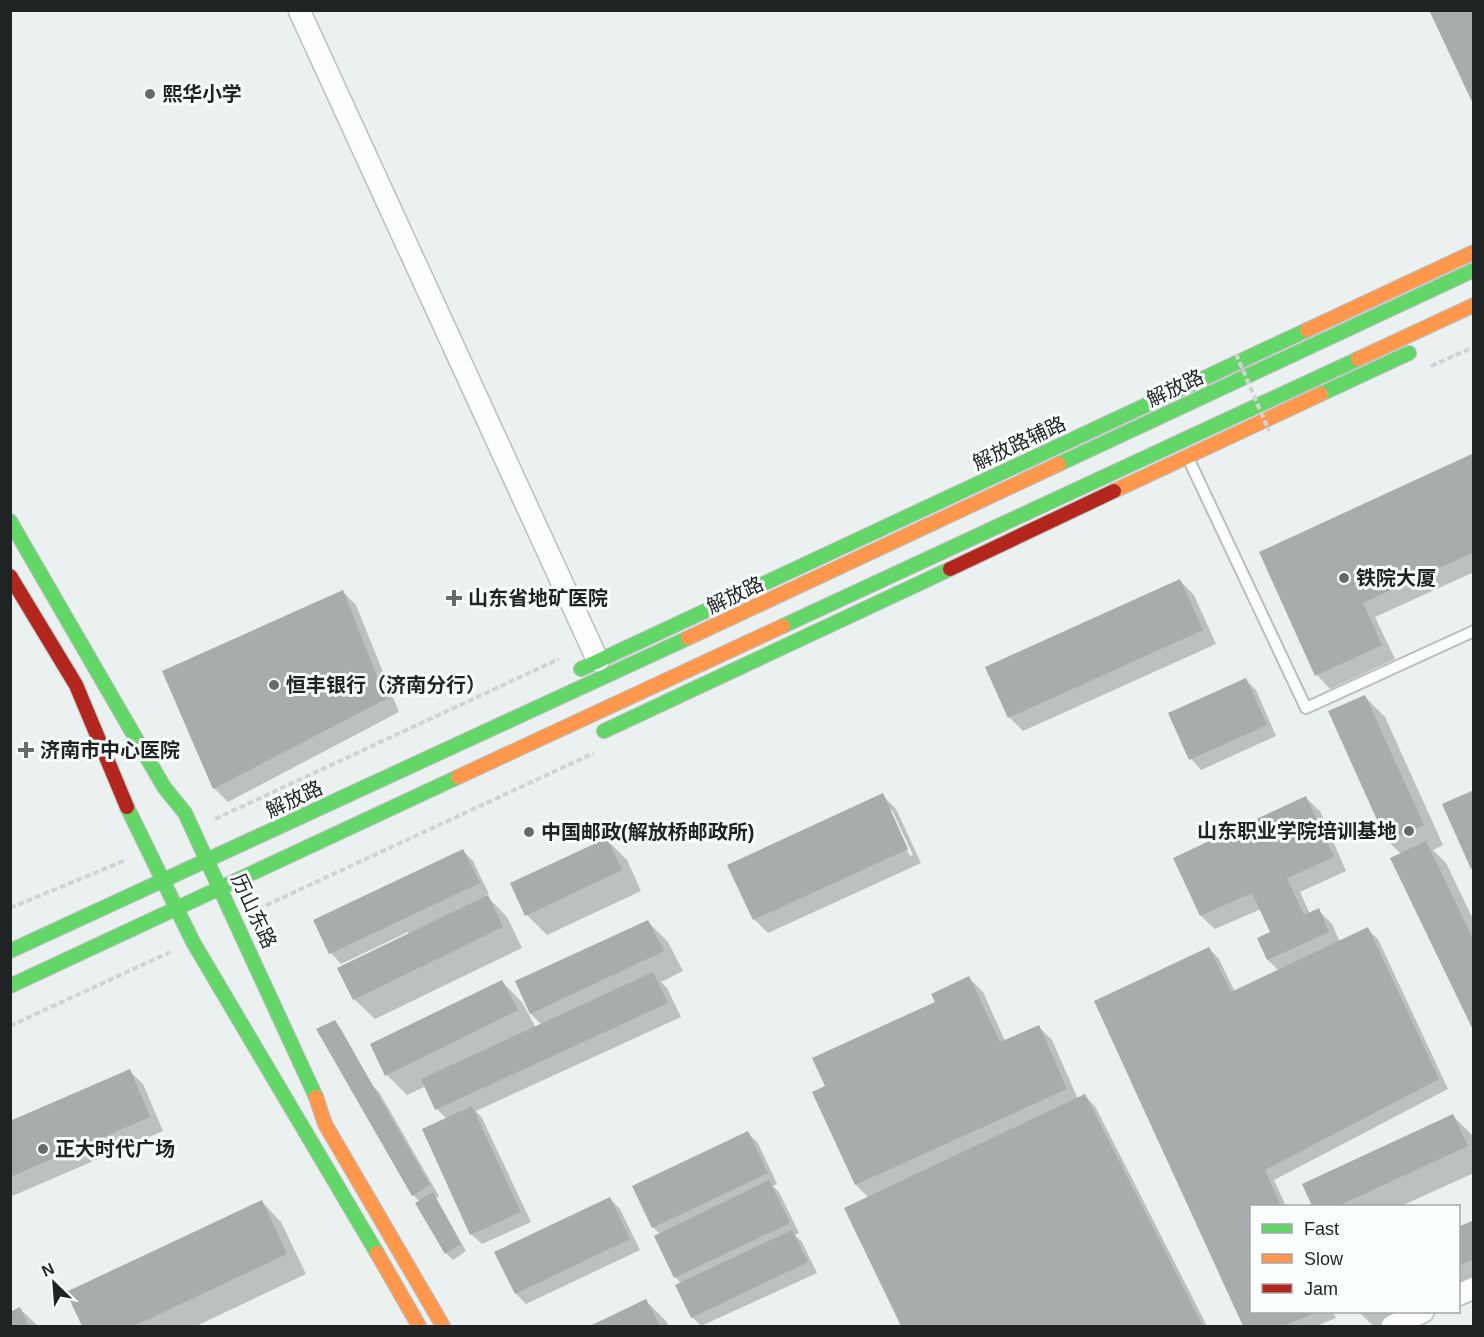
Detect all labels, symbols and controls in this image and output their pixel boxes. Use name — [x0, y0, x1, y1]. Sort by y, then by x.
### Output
place label: 熙华小学 — [162, 83, 242, 105]
marker: 熙华小学 — [143, 87, 157, 101]
street label: 解放路 — [1143, 365, 1207, 411]
street label: 解放路辅路 — [969, 412, 1069, 474]
place label: 铁院大厦 — [1356, 567, 1436, 589]
marker: 铁院大厦 — [1337, 571, 1351, 585]
street label: 解放路 — [703, 572, 767, 618]
place label: 山东省地矿医院 — [468, 587, 608, 609]
marker: 山东省地矿医院 — [445, 589, 463, 607]
place label: 恒丰银行（济南分行） — [286, 674, 486, 696]
marker: 恒丰银行（济南分行） — [267, 678, 281, 692]
place label: 济南市中心医院 — [40, 739, 180, 761]
marker: 济南市中心医院 — [17, 741, 35, 759]
street label: 解放路 — [262, 776, 326, 822]
place label: 山东职业学院培训基地 — [1197, 820, 1397, 842]
place label: 中国邮政(解放桥邮政所) — [541, 821, 754, 843]
marker: 山东职业学院培训基地 — [1402, 824, 1416, 838]
marker: 中国邮政(解放桥邮政所) — [522, 825, 536, 839]
street label: 历山东路 — [227, 870, 281, 952]
place label: 正大时代广场 — [55, 1138, 175, 1160]
marker: 正大时代广场 — [36, 1142, 50, 1156]
legend — [1250, 1205, 1460, 1313]
text: Fast — [1304, 1219, 1339, 1239]
text: Slow — [1304, 1249, 1344, 1269]
north arrow — [24, 1253, 84, 1313]
text: N — [39, 1260, 57, 1280]
text: Jam — [1304, 1279, 1338, 1299]

